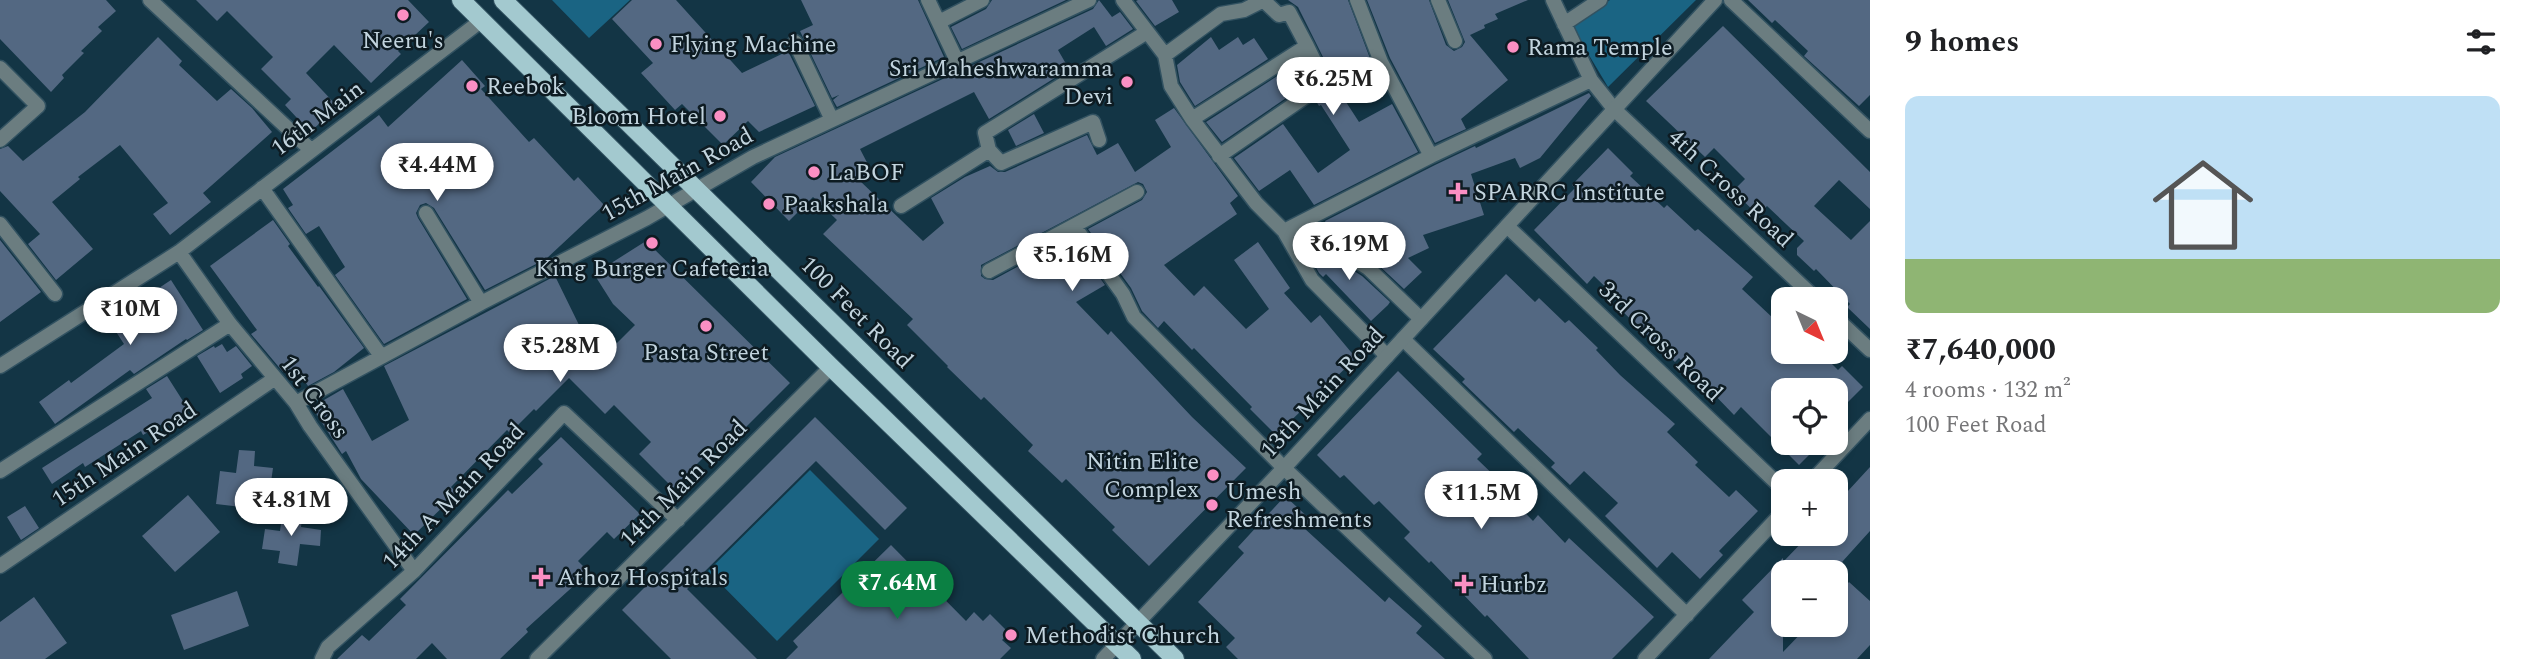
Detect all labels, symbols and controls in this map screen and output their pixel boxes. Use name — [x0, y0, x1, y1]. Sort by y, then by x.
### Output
marker: Neeru's — [395, 7, 411, 23]
text: 9 homes — [1905, 19, 2019, 65]
place label: Neeru's — [362, 23, 444, 59]
icon: filters — [2462, 23, 2500, 61]
place label: Flying Machine — [670, 27, 837, 63]
place label: Rama Temple — [1527, 30, 1673, 66]
marker: Flying Machine — [648, 36, 664, 52]
marker: Rama Temple — [1505, 39, 1521, 55]
place label: Sri Maheshwaramma Devi — [889, 51, 1113, 115]
pin: ₹6.25M — [1276, 58, 1390, 117]
text: ₹6.25M — [1293, 62, 1373, 97]
place label: Reebok — [486, 69, 565, 105]
street label: 16th Main — [263, 72, 372, 166]
marker: Sri Maheshwaramma Devi — [1119, 74, 1135, 90]
marker: Reebok — [464, 78, 480, 94]
place label: Bloom Hotel — [571, 99, 706, 135]
marker: Bloom Hotel — [712, 108, 728, 124]
street label: 15th Main Road — [595, 118, 760, 232]
street label: 4th Cross Road — [1659, 121, 1801, 257]
icon: home — [2140, 142, 2266, 268]
pin: ₹4.44M — [380, 144, 494, 203]
text: ₹4.44M — [397, 148, 477, 183]
place label: LaBOF — [828, 155, 905, 191]
marker: LaBOF — [806, 164, 822, 180]
place label: SPARRC Institute — [1474, 175, 1665, 211]
marker: SPARRC Institute — [1448, 182, 1468, 202]
place label: Paakshala — [783, 187, 889, 223]
marker: Paakshala — [761, 196, 777, 212]
pin: ₹6.19M — [1292, 222, 1406, 282]
text: ₹6.19M — [1309, 227, 1389, 262]
pin: ₹5.16M — [1015, 233, 1129, 293]
marker: King Burger Cafeteria — [644, 235, 660, 251]
text: ₹5.16M — [1032, 238, 1112, 273]
street label: 100 Feet Road — [791, 248, 921, 378]
place label: King Burger Cafeteria — [535, 251, 769, 287]
street label: 3rd Cross Road — [1590, 273, 1731, 411]
north arrow — [1771, 287, 1848, 364]
map controls — [1771, 287, 1848, 637]
pin: ₹10M — [89, 288, 171, 347]
text: ₹10M — [99, 292, 161, 327]
marker: Pasta Street — [698, 318, 714, 334]
street label: 13th Main Road — [1252, 319, 1393, 467]
pin: ₹5.28M — [503, 324, 617, 384]
text: ₹7,640,000 — [1905, 327, 2056, 373]
text: ₹5.28M — [520, 329, 600, 364]
place label: Pasta Street — [643, 335, 769, 371]
street label: 1st Cross — [271, 348, 358, 447]
text: 4 rooms · 132 m² — [1905, 373, 2071, 408]
button: locate — [1771, 378, 1848, 455]
street label: 15th Main Road — [45, 393, 205, 517]
text: 100 Feet Road — [1905, 408, 2047, 443]
street label: 14th Main Road — [611, 411, 756, 556]
street label: 14th A Main Road — [374, 415, 534, 579]
place label: Nitin Elite Complex — [1086, 444, 1199, 508]
marker: Nitin Elite Complex — [1205, 467, 1221, 483]
button: + — [1771, 469, 1848, 546]
pin: ₹11.5M — [1424, 472, 1538, 531]
place label: Umesh Refreshments — [1226, 474, 1372, 538]
text: ₹11.5M — [1441, 476, 1521, 511]
pin: ₹4.81M — [234, 478, 348, 538]
text: ₹4.81M — [251, 483, 331, 518]
marker: Umesh Refreshments — [1204, 497, 1220, 513]
place label: Athoz Hospitals — [557, 560, 728, 596]
button: − — [1771, 560, 1848, 637]
pin: ₹7.64M — [840, 562, 954, 621]
text: ₹7.64M — [857, 566, 937, 601]
marker: Athoz Hospitals — [531, 567, 551, 587]
place label: Hurbz — [1480, 567, 1547, 603]
marker: Hurbz — [1454, 574, 1474, 594]
place label: Methodist Church — [1025, 618, 1221, 654]
marker: Methodist Church — [1003, 627, 1019, 643]

